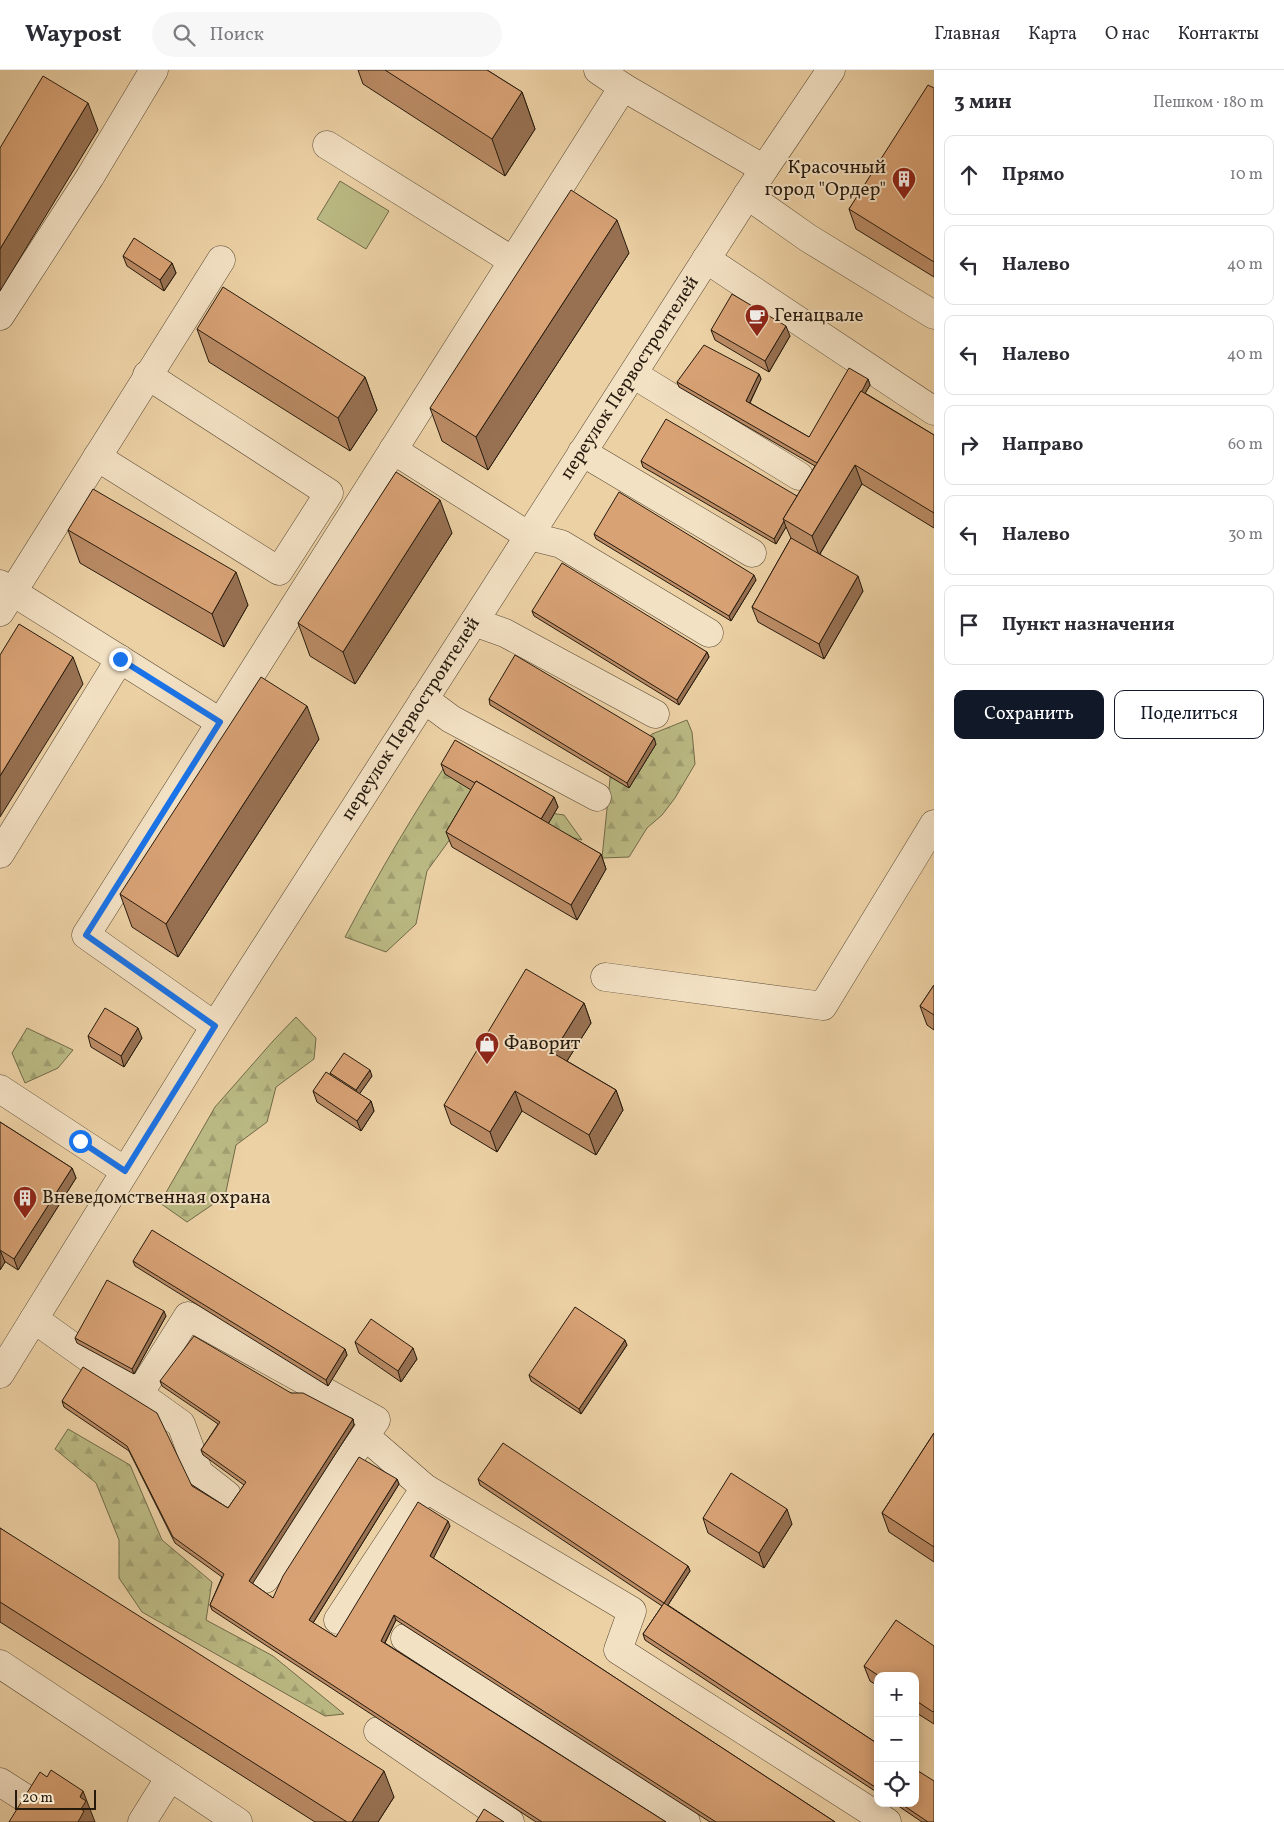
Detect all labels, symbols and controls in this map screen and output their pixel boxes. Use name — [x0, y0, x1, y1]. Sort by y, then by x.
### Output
search box — [152, 12, 502, 57]
text: Waypost — [25, 18, 122, 52]
icon: search — [170, 21, 198, 49]
text: Поиск — [210, 22, 264, 48]
text: Главная — [934, 22, 1000, 47]
text: Карта — [1028, 22, 1077, 47]
text: О нас — [1105, 22, 1150, 47]
text: Контакты — [1178, 22, 1259, 47]
text: 3 мин — [954, 88, 1012, 117]
text: Пешком · 180 m — [1153, 92, 1264, 114]
place label: Красочный город "Ордер" — [765, 155, 886, 203]
icon: ahead — [955, 161, 983, 189]
text: Прямо — [1002, 162, 1064, 188]
text: 10 m — [1230, 164, 1263, 186]
building icon: Красочный город "Ордер" — [891, 166, 917, 200]
icon: left — [955, 251, 983, 279]
text: Налево — [1002, 252, 1070, 278]
text: 40 m — [1227, 254, 1263, 276]
street label: переулок Первостроителей — [554, 271, 706, 485]
cafe icon: Генацвале — [744, 303, 770, 337]
place label: Генацвале — [774, 303, 864, 329]
icon: left — [955, 341, 983, 369]
text: Налево — [1002, 342, 1070, 368]
text: 40 m — [1227, 344, 1263, 366]
icon: right — [955, 431, 983, 459]
text: Направо — [1002, 432, 1084, 458]
text: 60 m — [1228, 434, 1263, 456]
icon: left — [955, 521, 983, 549]
text: Налево — [1002, 522, 1070, 548]
text: 30 m — [1228, 524, 1263, 546]
icon: arrive — [955, 611, 983, 639]
street label: переулок Первостроителей — [335, 612, 487, 826]
text: Пункт назначения — [1002, 612, 1175, 638]
route end — [109, 648, 132, 671]
button: Сохранить — [954, 690, 1104, 739]
button: Поделиться — [1114, 690, 1264, 739]
shop icon: Фаворит — [474, 1031, 500, 1065]
place label: Фаворит — [504, 1031, 581, 1057]
route start — [69, 1130, 92, 1153]
building icon: Вневедомственная охрана — [12, 1185, 38, 1219]
place label: Вневедомственная охрана — [42, 1185, 271, 1211]
map controls — [874, 1672, 919, 1807]
button: + — [874, 1672, 919, 1717]
button: − — [874, 1717, 919, 1762]
button: locate — [874, 1762, 919, 1807]
scale bar — [15, 1787, 96, 1810]
text: 20 m — [22, 1789, 53, 1808]

